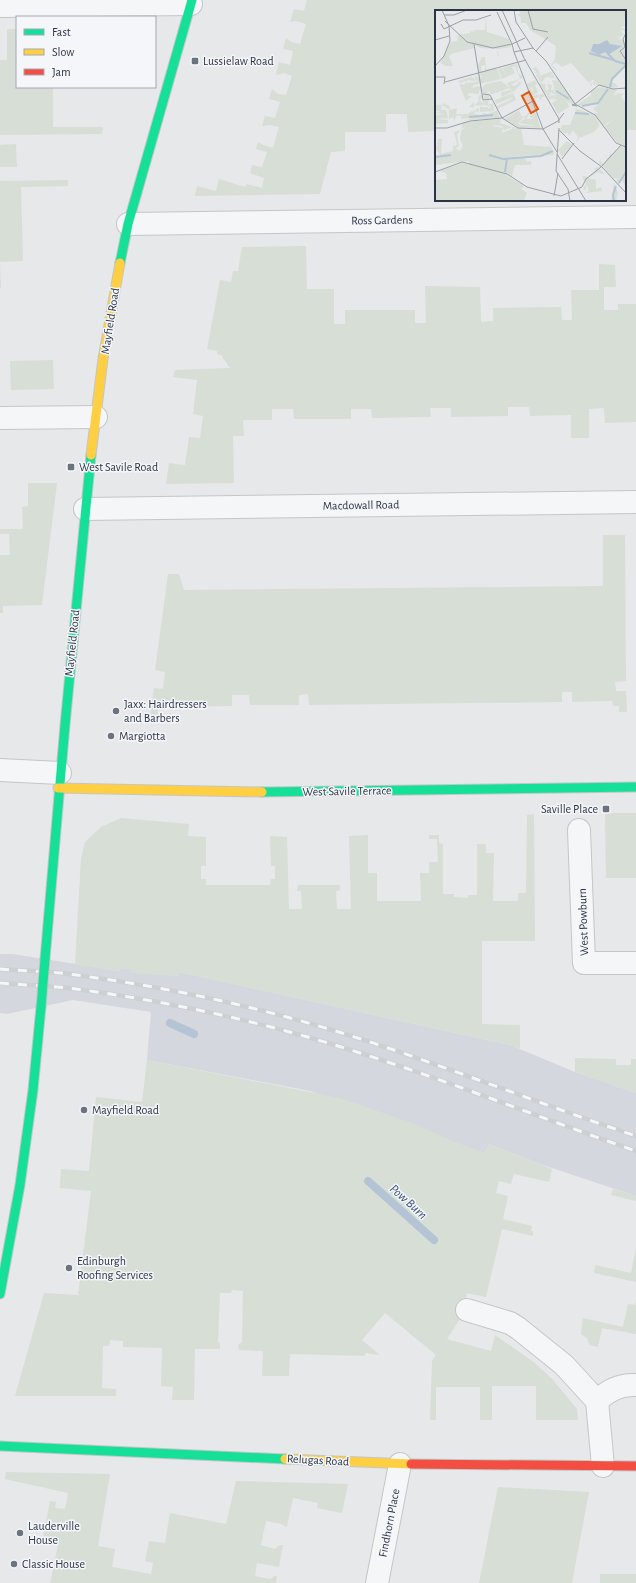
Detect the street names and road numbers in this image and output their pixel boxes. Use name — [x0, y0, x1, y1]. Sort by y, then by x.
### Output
street label: Ross Gardens — [351, 213, 413, 227]
street label: Mayfield Road — [99, 287, 122, 355]
street label: Macdowall Road — [323, 498, 399, 512]
street label: Mayfield Road — [63, 609, 82, 677]
street label: West Savile Terrace — [302, 784, 392, 798]
street label: West Powburn — [576, 888, 590, 956]
street label: Relugas Road — [287, 1452, 349, 1468]
street label: Findhorn Place — [376, 1488, 402, 1558]

